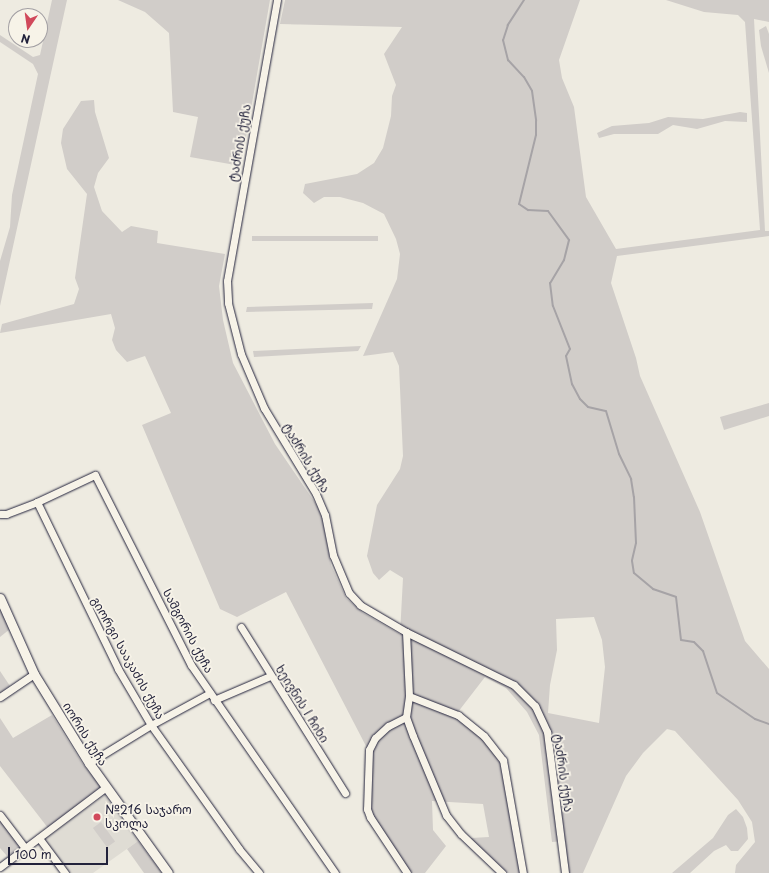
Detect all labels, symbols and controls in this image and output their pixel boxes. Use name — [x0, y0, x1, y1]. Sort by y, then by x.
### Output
north arrow — [8, 8, 48, 48]
text: N — [19, 30, 32, 48]
street label: ტაძრის ქუჩა — [226, 103, 254, 183]
street label: ტაძრის ქუჩა — [280, 421, 332, 495]
street label: სამგორის ქუჩა — [160, 587, 216, 675]
street label: გიორგი სააკაძის ქუჩა — [88, 594, 168, 722]
street label: ხეივნის I ჩიხი — [272, 663, 332, 745]
street label: იორის ქუჩა — [60, 700, 110, 768]
street label: ტაძრის ქუჩა — [550, 733, 576, 813]
place label: №216 საჯარო სკოლა — [105, 803, 192, 831]
marker: №216 საჯარო სკოლა — [92, 812, 102, 822]
scale bar — [10, 839, 110, 865]
text: 100 m — [15, 845, 52, 863]

